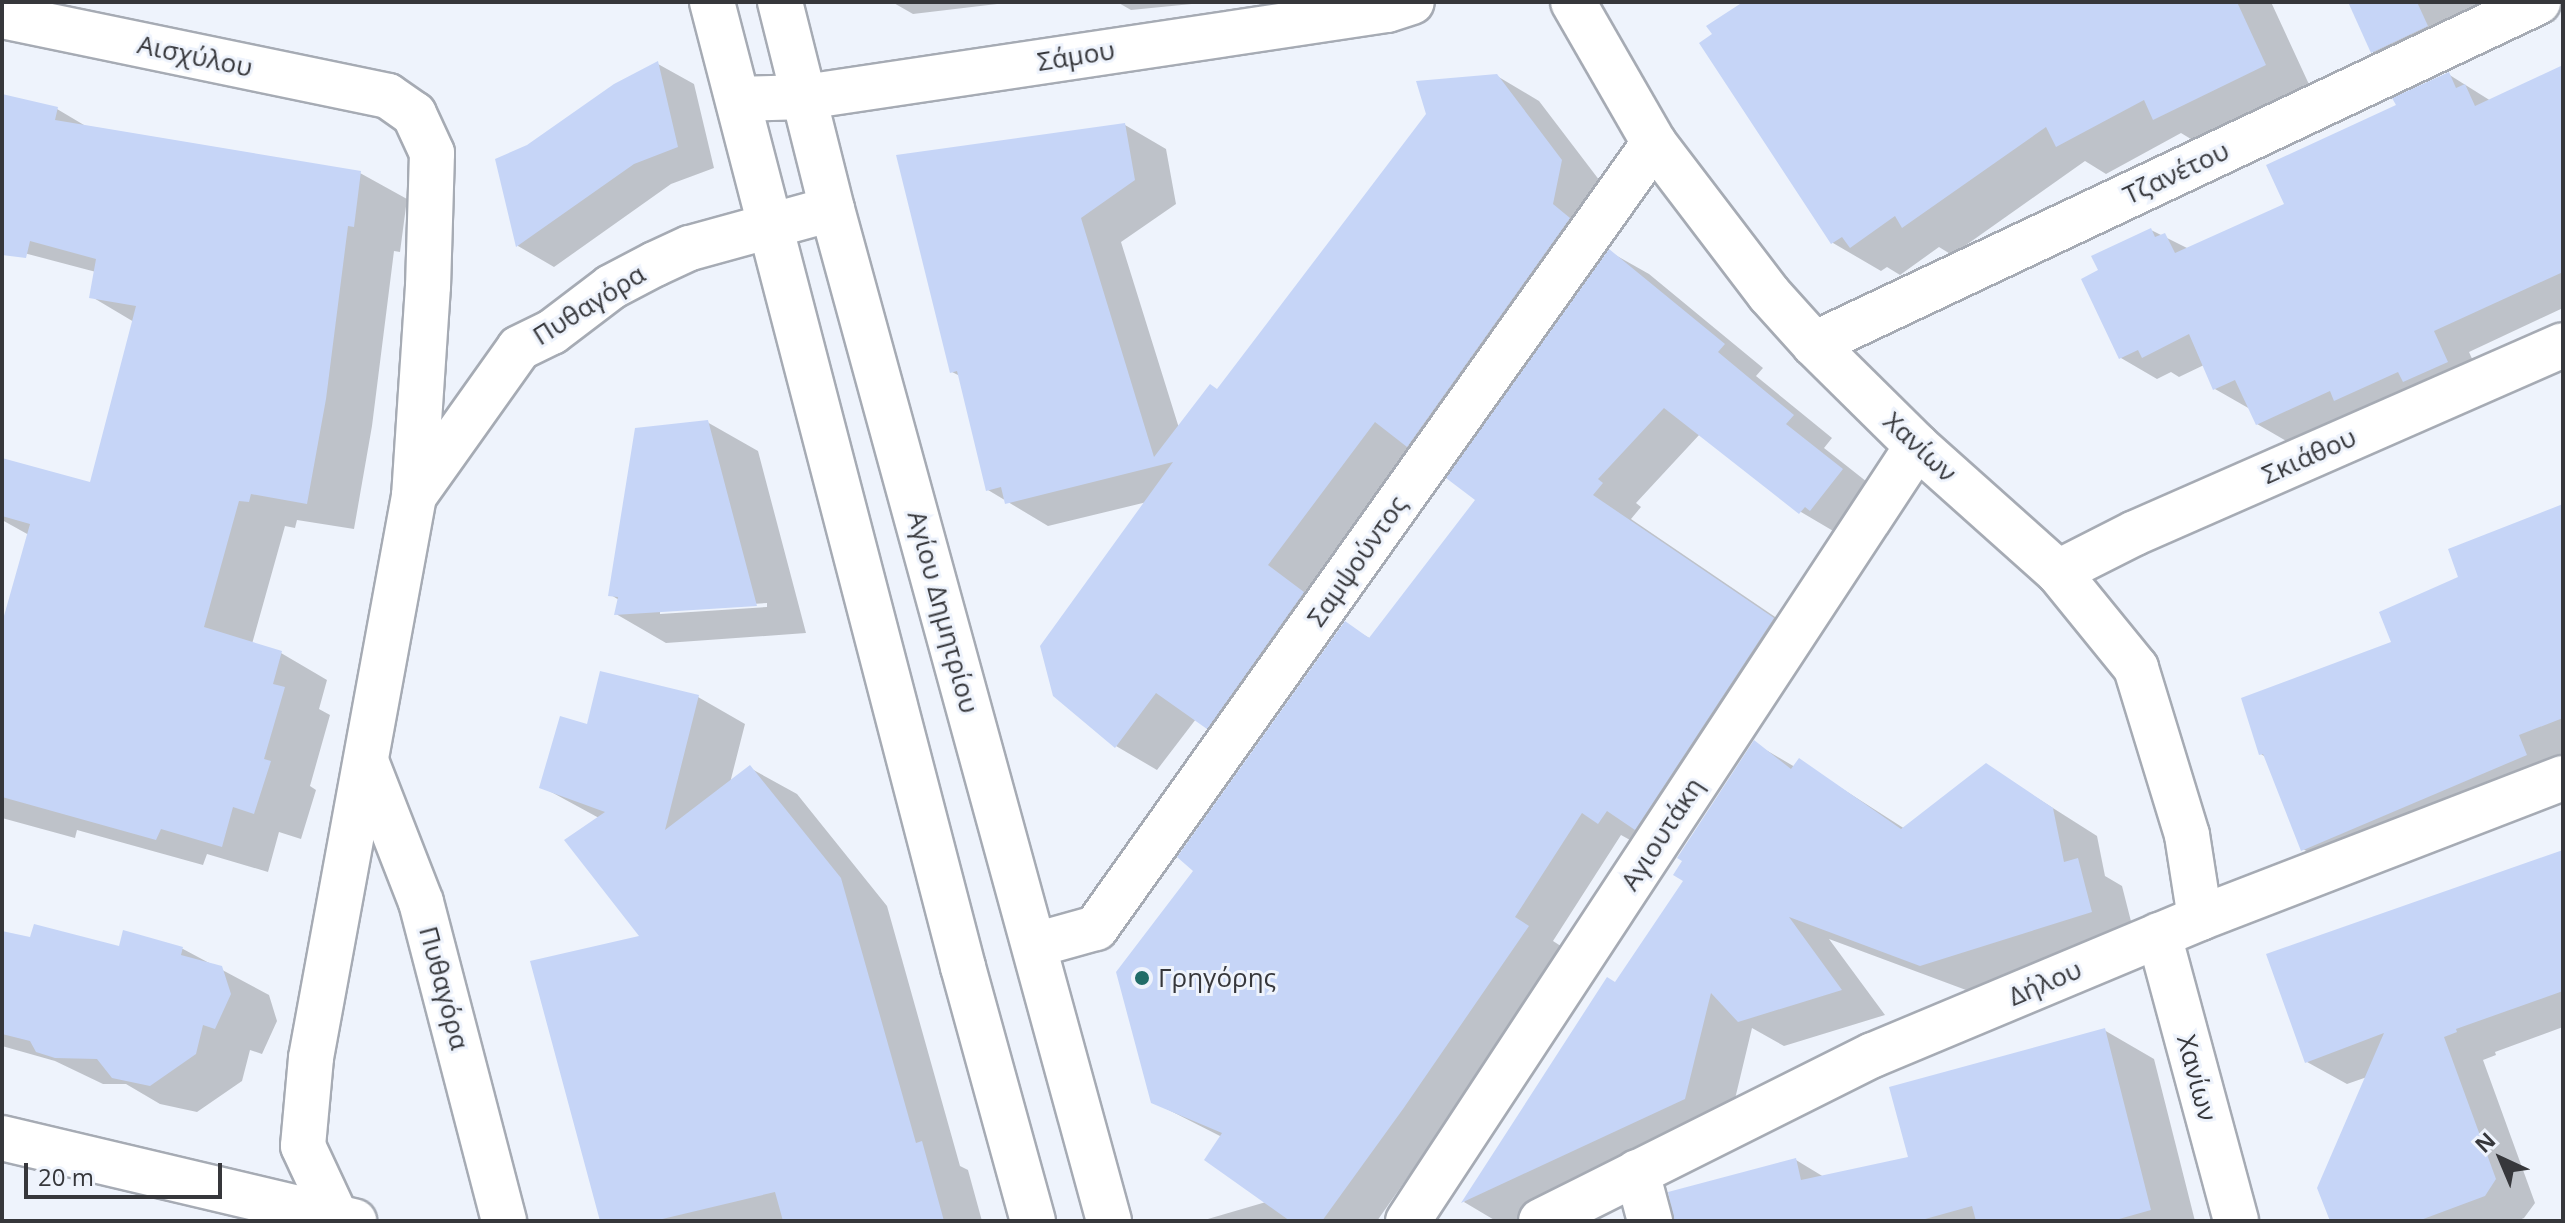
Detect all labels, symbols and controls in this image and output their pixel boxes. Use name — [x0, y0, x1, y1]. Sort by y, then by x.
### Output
street label: Αισχύλου — [135, 29, 255, 83]
street label: Σάμου — [1035, 34, 1117, 78]
street label: Τζανέτου — [2118, 135, 2234, 211]
street label: Πυθαγόρα — [527, 258, 651, 352]
street label: Χανίων — [1877, 406, 1963, 488]
street label: Σκιάθου — [2257, 421, 2361, 491]
street label: Σαμψούντος — [1301, 490, 1413, 632]
street label: Αγίου Δημητρίου — [901, 507, 985, 717]
street label: Αγιουτάκη — [1614, 772, 1710, 896]
street label: Πυθαγόρα — [413, 923, 475, 1053]
street label: Δήλου — [2004, 954, 2086, 1012]
place label: Γρηγόρης — [1158, 962, 1276, 994]
marker: Γρηγόρης — [1133, 969, 1151, 987]
street label: Χανίων — [2171, 1031, 2223, 1125]
north arrow — [2461, 1119, 2541, 1199]
text: N — [2467, 1125, 2501, 1159]
scale bar — [28, 1147, 226, 1197]
text: 20 m — [38, 1160, 94, 1193]

